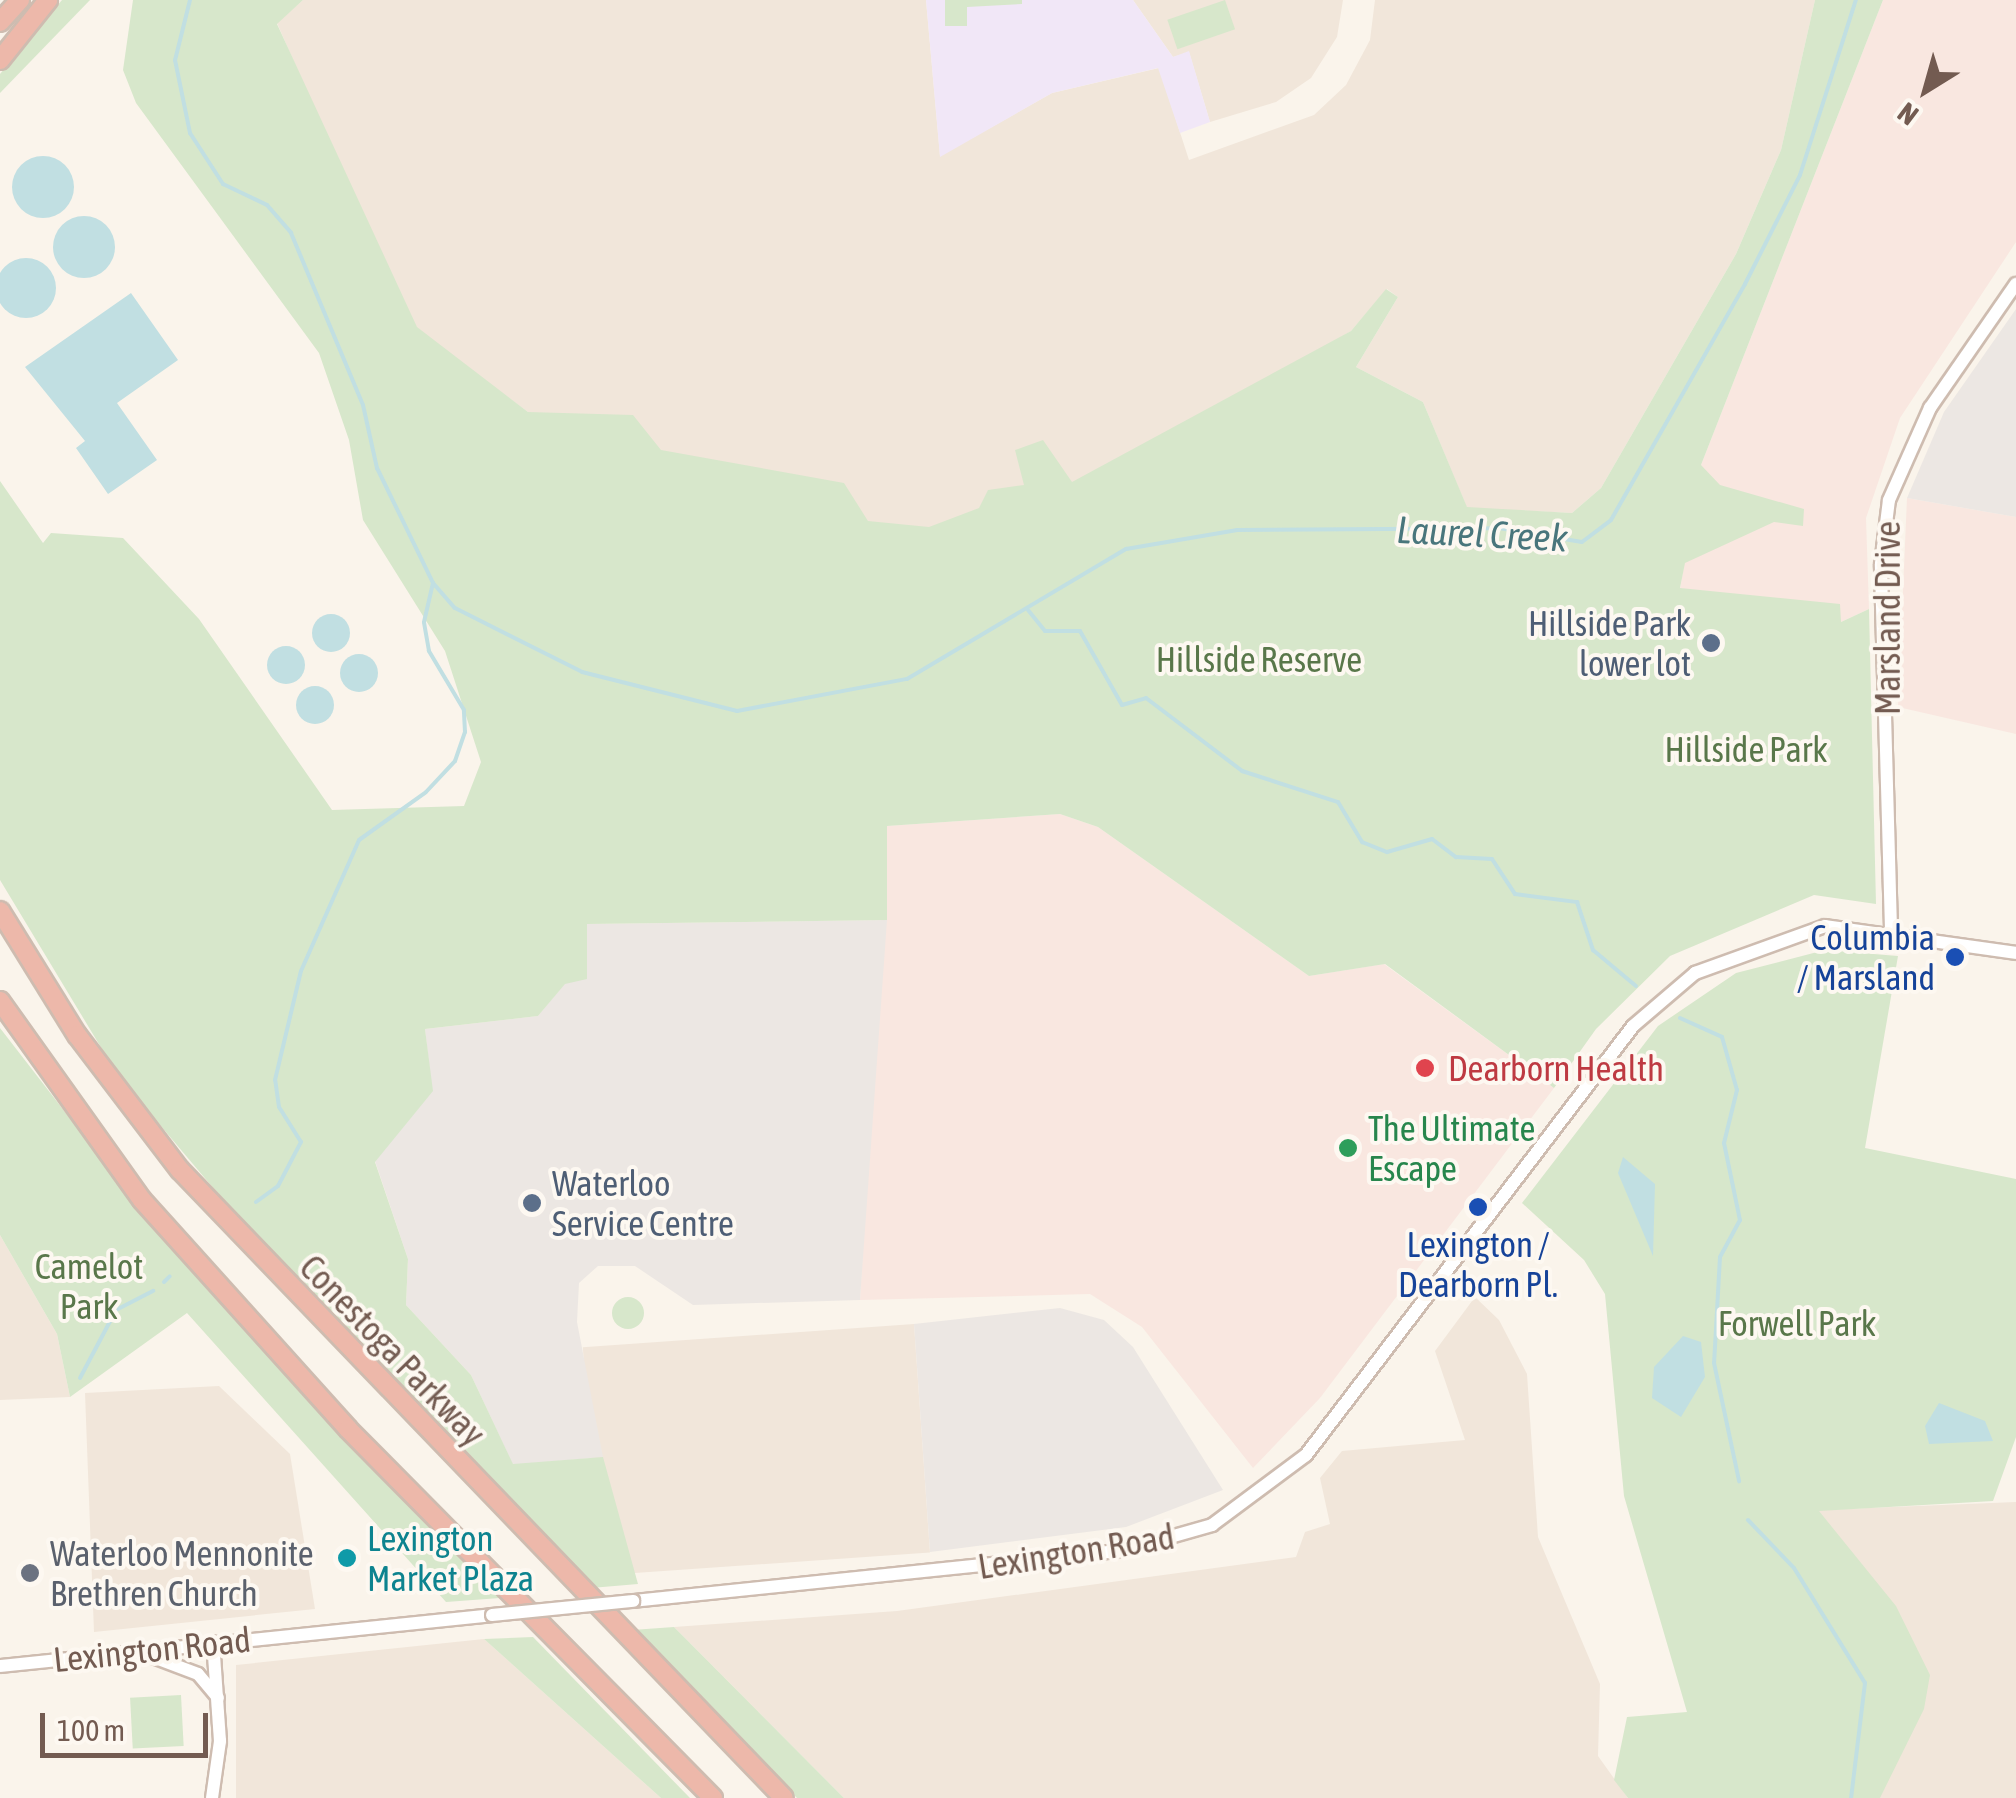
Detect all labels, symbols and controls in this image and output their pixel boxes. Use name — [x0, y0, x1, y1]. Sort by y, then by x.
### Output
north arrow — [1876, 40, 1976, 140]
text: N — [1892, 96, 1924, 132]
water label: Laurel Creek — [1395, 507, 1569, 561]
street label: Marsland Drive — [1866, 521, 1908, 715]
place label: Hillside Park lower lot — [1528, 602, 1691, 684]
marker: Hillside Park lower lot — [1700, 632, 1722, 654]
park label: Hillside Reserve — [1156, 638, 1362, 680]
park label: Hillside Park — [1664, 728, 1828, 770]
place label: Columbia / Marsland — [1797, 916, 1935, 998]
marker: Columbia / Marsland — [1944, 946, 1966, 968]
place label: Dearborn Health — [1448, 1047, 1664, 1089]
marker: Dearborn Health — [1412, 1055, 1438, 1081]
place label: The Ultimate Escape — [1368, 1107, 1535, 1189]
marker: The Ultimate Escape — [1337, 1137, 1359, 1159]
place label: Waterloo Service Centre — [552, 1162, 734, 1244]
marker: Waterloo Service Centre — [521, 1192, 543, 1214]
marker: Lexington / Dearborn Pl. — [1467, 1196, 1489, 1218]
place label: Lexington / Dearborn Pl. — [1398, 1223, 1558, 1305]
park label: Camelot Park — [35, 1245, 143, 1327]
street label: Conestoga Parkway — [292, 1246, 494, 1454]
park label: Forwell Park — [1718, 1302, 1876, 1344]
street label: Lexington Road — [975, 1515, 1177, 1587]
place label: Lexington Market Plaza — [367, 1517, 534, 1599]
place label: Waterloo Mennonite Brethren Church — [50, 1532, 314, 1614]
marker: Lexington Market Plaza — [336, 1547, 358, 1569]
marker: Waterloo Mennonite Brethren Church — [19, 1562, 41, 1584]
street label: Lexington Road — [51, 1618, 253, 1680]
scale bar — [45, 1693, 212, 1755]
text: 100 m — [57, 1713, 125, 1747]

